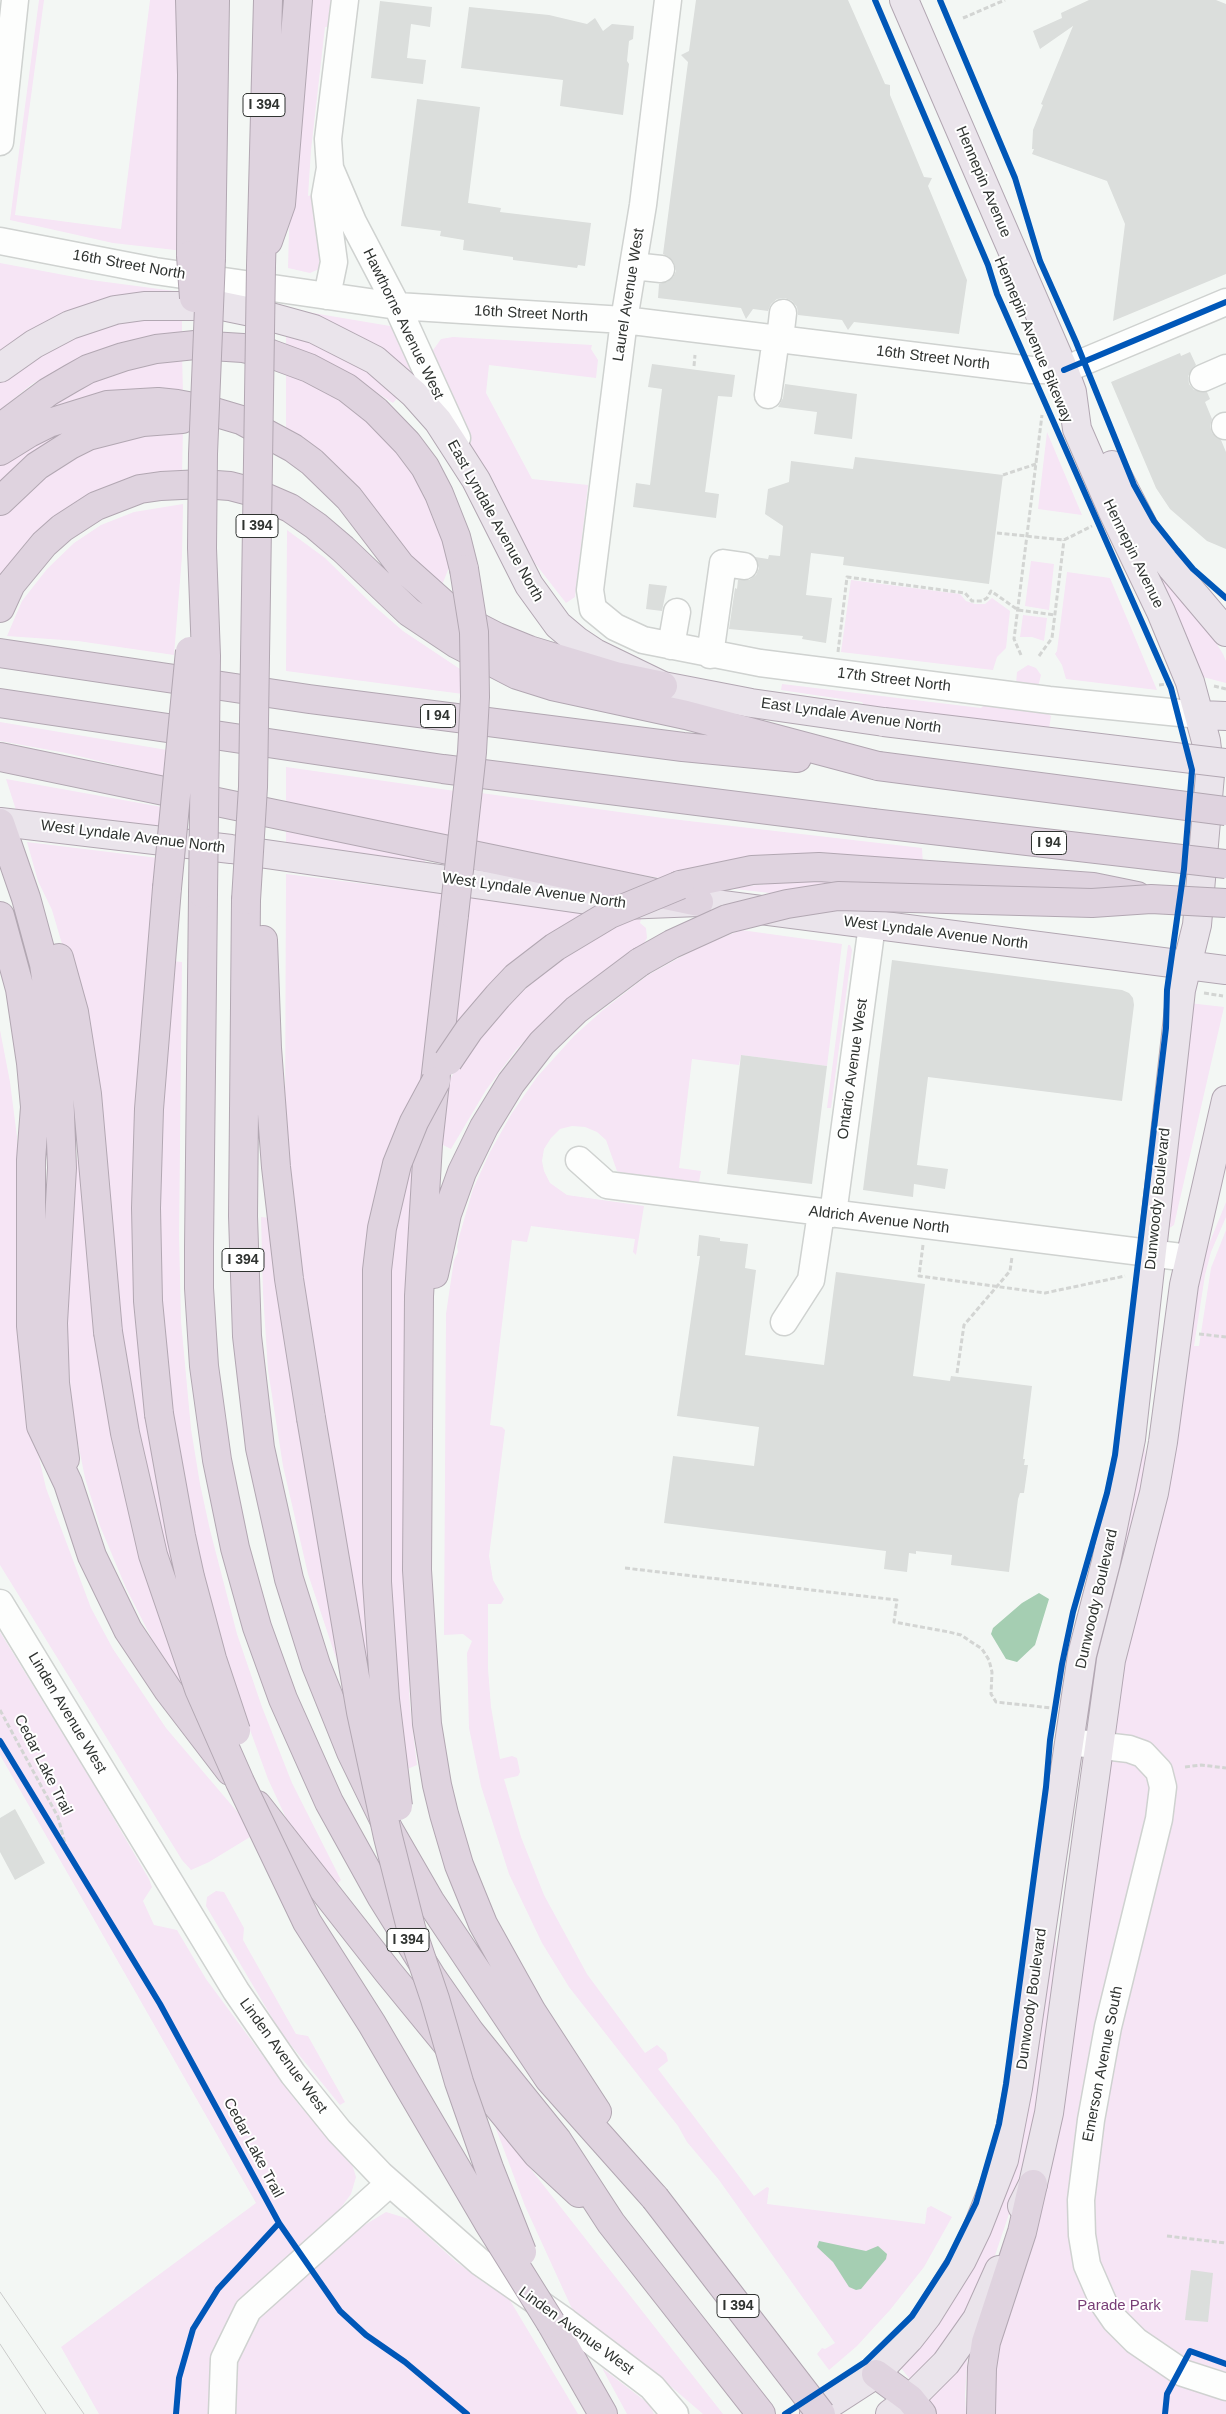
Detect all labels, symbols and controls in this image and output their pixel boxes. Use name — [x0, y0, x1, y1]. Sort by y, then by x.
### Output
road number: I 394 — [243, 94, 285, 116]
street label: Hennepin Avenue — [951, 124, 1015, 240]
street label: Laurel Avenue West — [610, 227, 648, 363]
street label: 16th Street North — [71, 246, 187, 284]
street label: Hawthorne Avenue West — [359, 246, 447, 402]
street label: Hennepin Avenue Bikeway — [990, 254, 1076, 426]
street label: 16th Street North — [473, 302, 589, 326]
street label: 16th Street North — [875, 342, 991, 374]
street label: East Lyndale Avenue North — [443, 437, 547, 605]
street label: Hennepin Avenue — [1099, 497, 1167, 611]
road number: I 394 — [236, 514, 278, 538]
street label: 17th Street North — [836, 664, 952, 696]
street label: East Lyndale Avenue North — [760, 694, 942, 738]
road number: I 94 — [420, 704, 456, 728]
street label: West Lyndale Avenue North — [40, 817, 226, 857]
road number: I 94 — [1032, 831, 1066, 854]
street label: West Lyndale Avenue North — [441, 869, 627, 913]
street label: West Lyndale Avenue North — [843, 913, 1029, 953]
street label: Ontario Avenue West — [834, 997, 872, 1141]
street label: Dunwoody Boulevard — [1142, 1127, 1174, 1271]
street label: Aldrich Avenue North — [808, 1202, 950, 1238]
road number: I 394 — [222, 1248, 264, 1272]
street label: Dunwoody Boulevard — [1072, 1528, 1122, 1670]
street label: Linden Avenue West — [24, 1649, 110, 1777]
street label: Cedar Lake Trail — [10, 1712, 76, 1818]
street label: Dunwoody Boulevard — [1013, 1927, 1051, 2071]
road number: I 394 — [387, 1928, 429, 1952]
street label: Emerson Avenue South — [1079, 1985, 1127, 2143]
street label: Linden Avenue West — [235, 1995, 331, 2117]
street label: Cedar Lake Trail — [219, 2095, 287, 2201]
street label: Linden Avenue West — [515, 2283, 637, 2379]
road number: I 394 — [717, 2294, 759, 2318]
park label: Parade Park — [1077, 2297, 1161, 2315]

